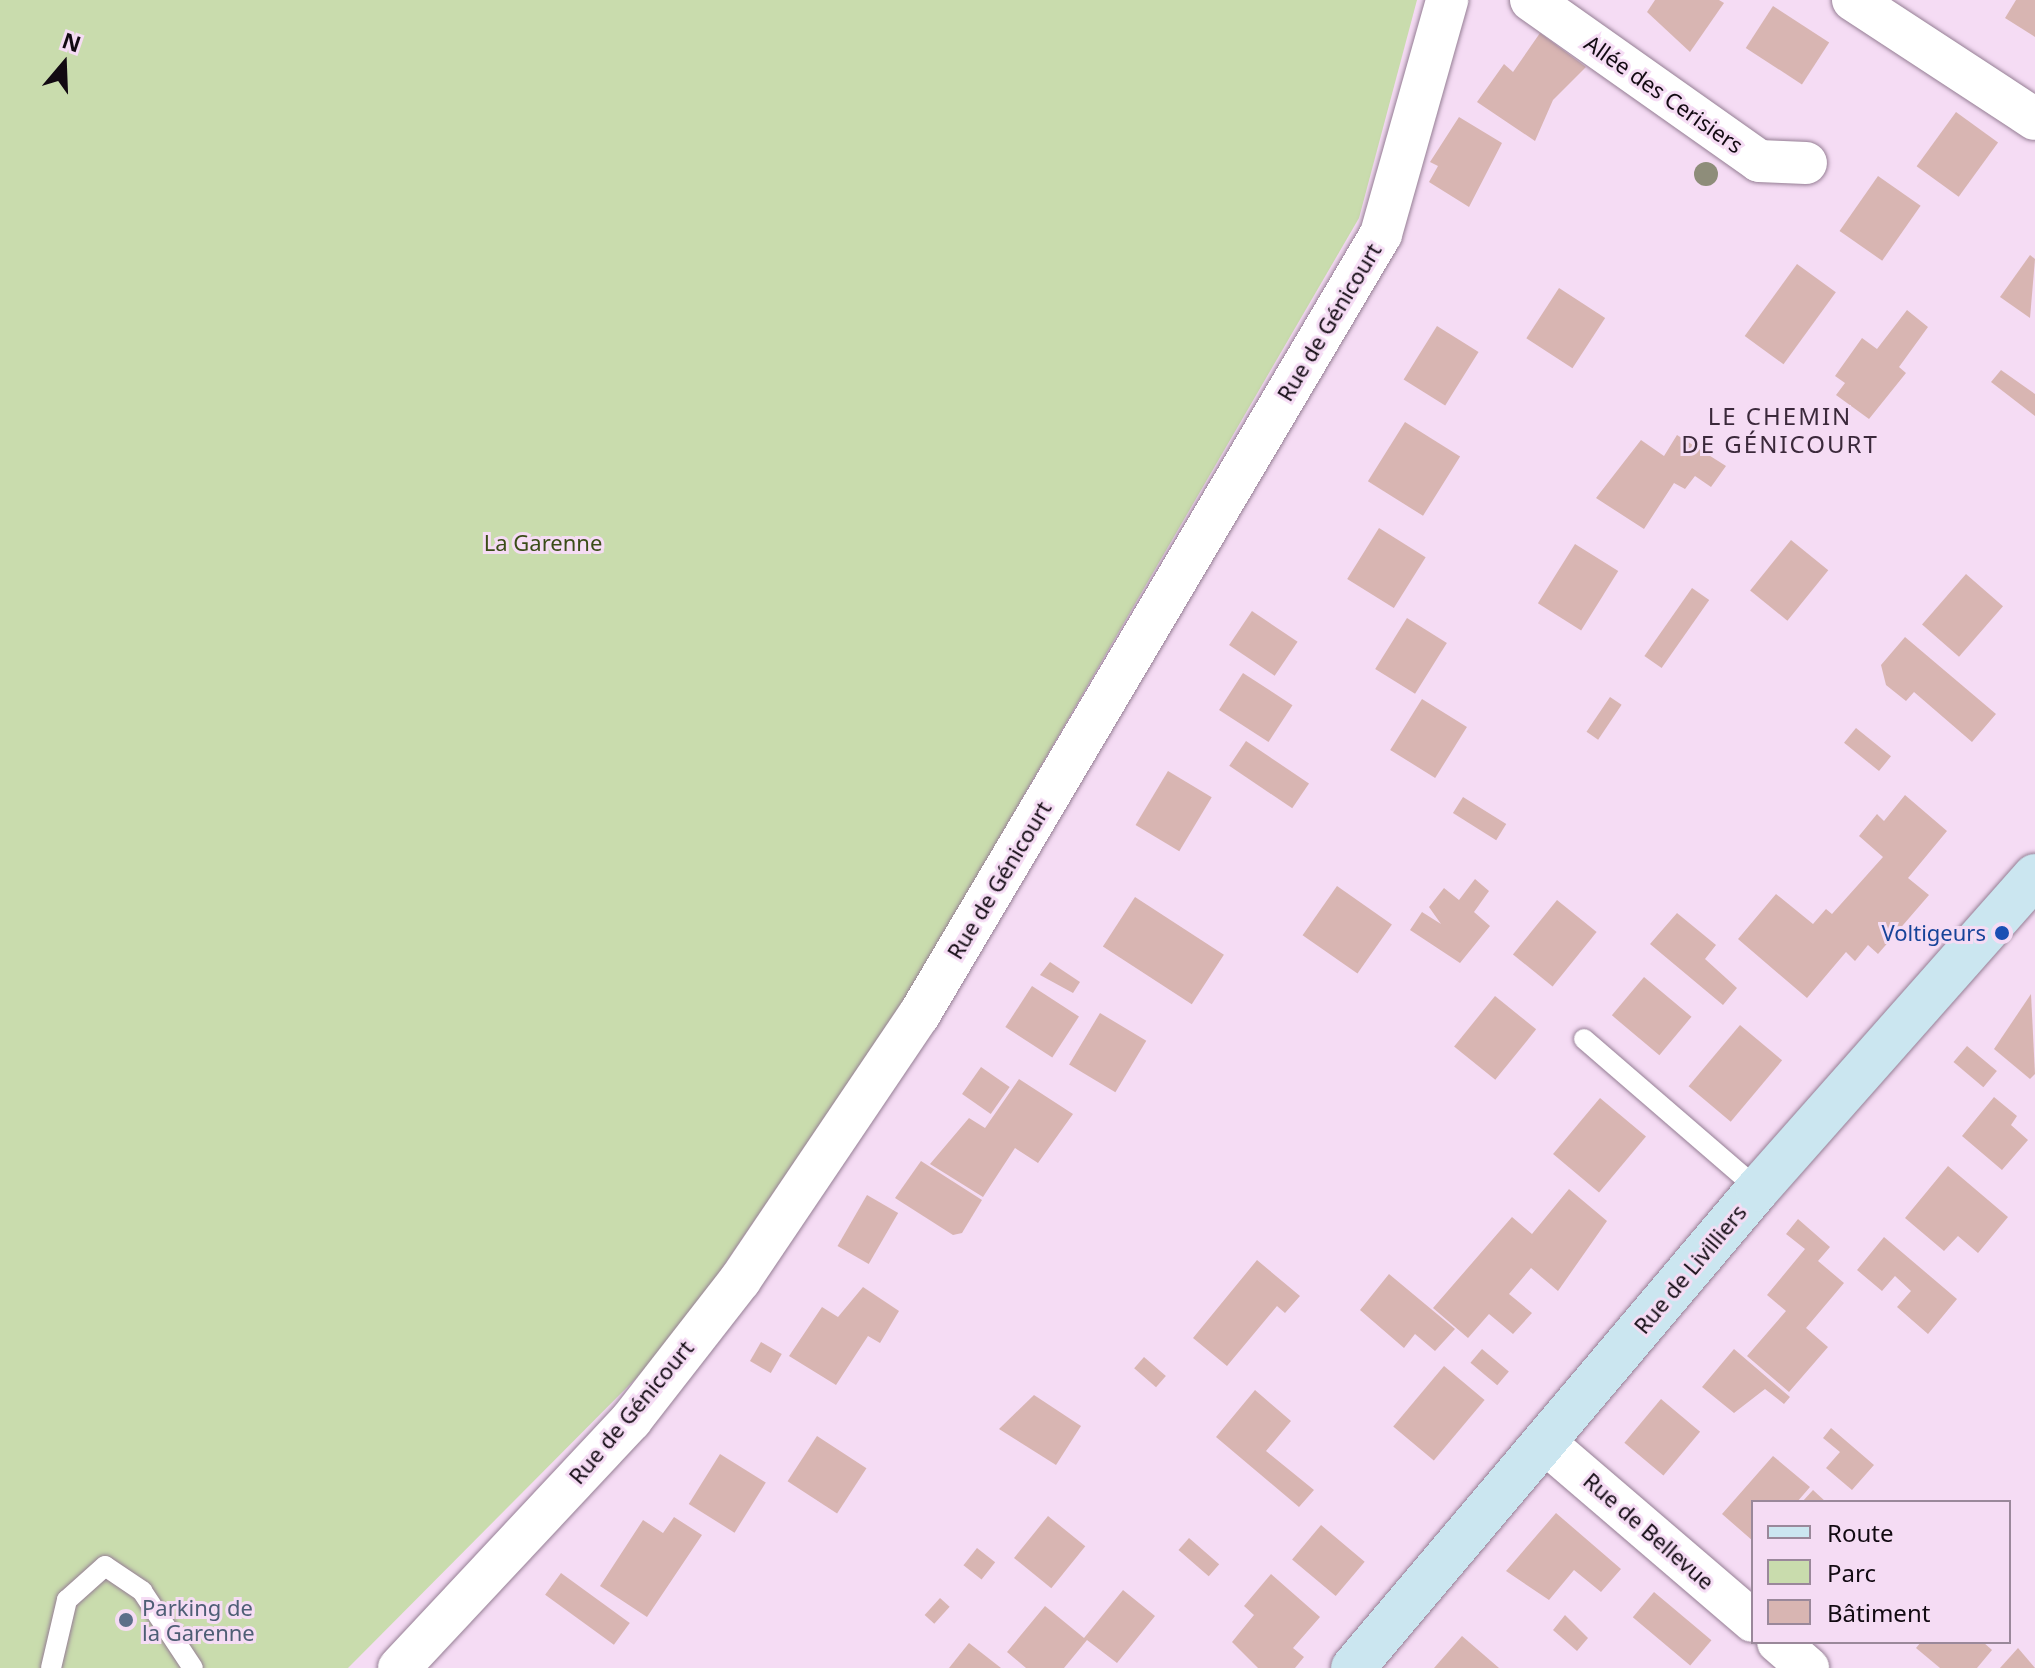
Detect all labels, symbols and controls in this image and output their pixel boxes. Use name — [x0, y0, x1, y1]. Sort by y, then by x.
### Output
north arrow — [24, 24, 104, 104]
text: N — [58, 24, 85, 58]
street label: Allée des Cerisiers — [1580, 29, 1748, 159]
street label: Rue de Génicourt — [1272, 238, 1386, 406]
district label: LE CHEMIN DE GÉNICOURT — [1681, 402, 1879, 458]
park label: La Garenne — [484, 530, 602, 556]
street label: Rue de Génicourt — [942, 796, 1056, 964]
place label: Voltigeurs — [1881, 920, 1986, 946]
marker: Voltigeurs — [1993, 924, 2011, 942]
street label: Rue de Livilliers — [1628, 1199, 1752, 1339]
street label: Rue de Génicourt — [563, 1335, 699, 1489]
street label: Rue de Bellevue — [1578, 1467, 1720, 1595]
legend — [1751, 1500, 2011, 1644]
text: Route — [1827, 1516, 1893, 1549]
text: Parc — [1827, 1556, 1876, 1589]
place label: Parking de la Garenne — [142, 1594, 255, 1646]
text: Bâtiment — [1827, 1596, 1930, 1629]
marker: Parking de la Garenne — [117, 1611, 135, 1629]

